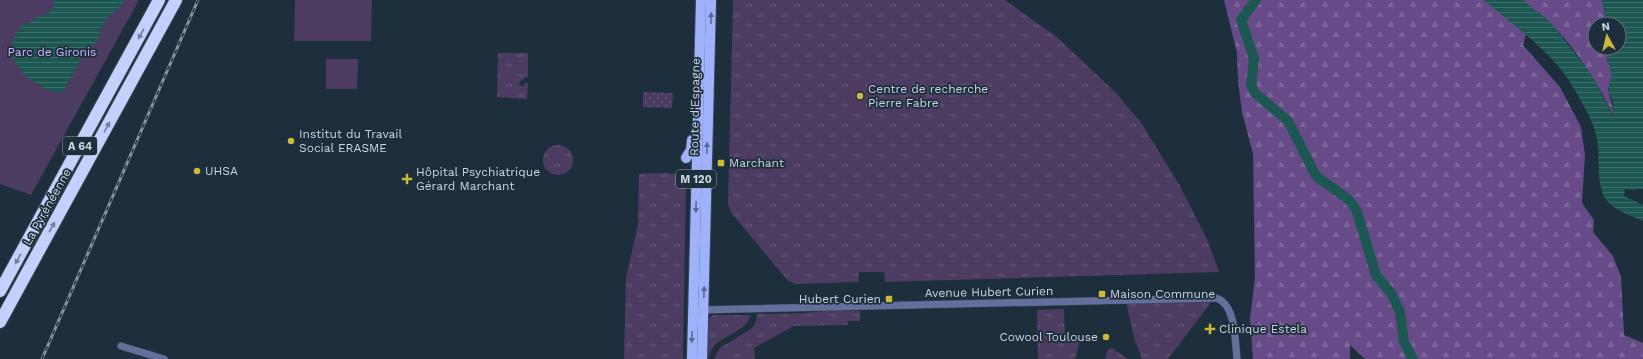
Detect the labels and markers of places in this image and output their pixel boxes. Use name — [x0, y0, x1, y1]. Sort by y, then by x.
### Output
place label: Centre de recherche Pierre Fabre — [868, 82, 988, 110]
marker: Centre de recherche Pierre Fabre — [855, 91, 865, 101]
place label: Institut du Travail Social ERASME — [299, 127, 403, 155]
marker: Institut du Travail Social ERASME — [286, 136, 296, 146]
place label: Marchant — [729, 156, 784, 170]
marker: Marchant — [716, 158, 726, 168]
place label: UHSA — [205, 164, 238, 178]
place label: Hôpital Psychiatrique Gérard Marchant — [416, 165, 540, 193]
marker: UHSA — [192, 166, 202, 176]
marker: Hôpital Psychiatrique Gérard Marchant — [401, 173, 413, 185]
place label: Maison Commune — [1110, 287, 1215, 301]
marker: Maison Commune — [1097, 289, 1107, 299]
place label: Hubert Curien — [799, 292, 881, 306]
marker: Hubert Curien — [884, 294, 894, 304]
place label: Clinique Estela — [1219, 322, 1307, 336]
marker: Clinique Estela — [1204, 323, 1216, 335]
place label: Cowool Toulouse — [999, 330, 1098, 344]
marker: Cowool Toulouse — [1101, 332, 1111, 342]

